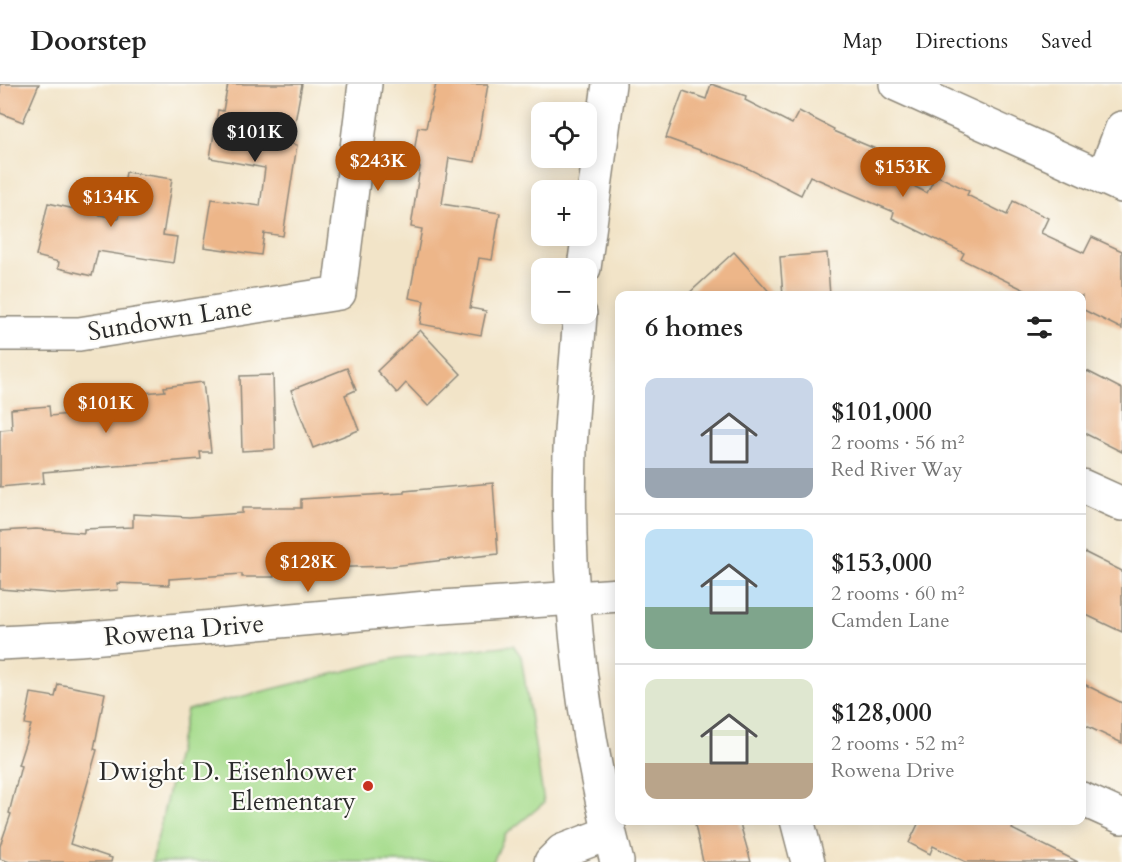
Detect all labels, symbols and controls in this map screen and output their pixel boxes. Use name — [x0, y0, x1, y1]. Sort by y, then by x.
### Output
text: Doorstep — [30, 22, 147, 60]
text: Map — [842, 27, 882, 56]
text: Directions — [915, 27, 1008, 56]
text: Saved — [1041, 27, 1092, 56]
map controls — [531, 102, 597, 324]
button: locate — [531, 102, 597, 168]
pin: $101K — [213, 112, 297, 163]
text: $101K — [226, 118, 284, 145]
pin: $243K — [336, 141, 420, 192]
text: $243K — [349, 147, 407, 174]
pin: $153K — [861, 147, 945, 198]
text: $153K — [874, 153, 932, 180]
pin: $134K — [69, 177, 153, 228]
button: + — [531, 180, 597, 246]
text: $134K — [82, 183, 140, 210]
button: − — [531, 258, 597, 324]
street label: Sundown Lane — [85, 289, 255, 349]
text: 6 homes — [645, 310, 743, 345]
icon: filters — [1023, 311, 1056, 344]
pin: $101K — [64, 383, 148, 434]
text: $101K — [77, 389, 135, 416]
text: $101,000 — [831, 394, 932, 429]
icon: home — [693, 402, 765, 474]
text: 2 rooms · 56 m² — [831, 429, 964, 456]
text: Red River Way — [831, 456, 963, 483]
pin: $128K — [266, 542, 350, 593]
text: $153,000 — [831, 545, 932, 580]
text: $128K — [279, 548, 337, 575]
icon: home — [693, 553, 765, 625]
text: 2 rooms · 60 m² — [831, 580, 964, 607]
street label: Rowena Drive — [102, 606, 266, 654]
text: Camden Lane — [831, 607, 950, 634]
text: $128,000 — [831, 695, 932, 730]
icon: home — [693, 703, 765, 775]
text: 2 rooms · 52 m² — [831, 730, 964, 757]
place label: Dwight D. Eisenhower Elementary — [99, 754, 357, 819]
text: Rowena Drive — [831, 757, 955, 784]
marker: Dwight D. Eisenhower Elementary — [361, 779, 375, 793]

